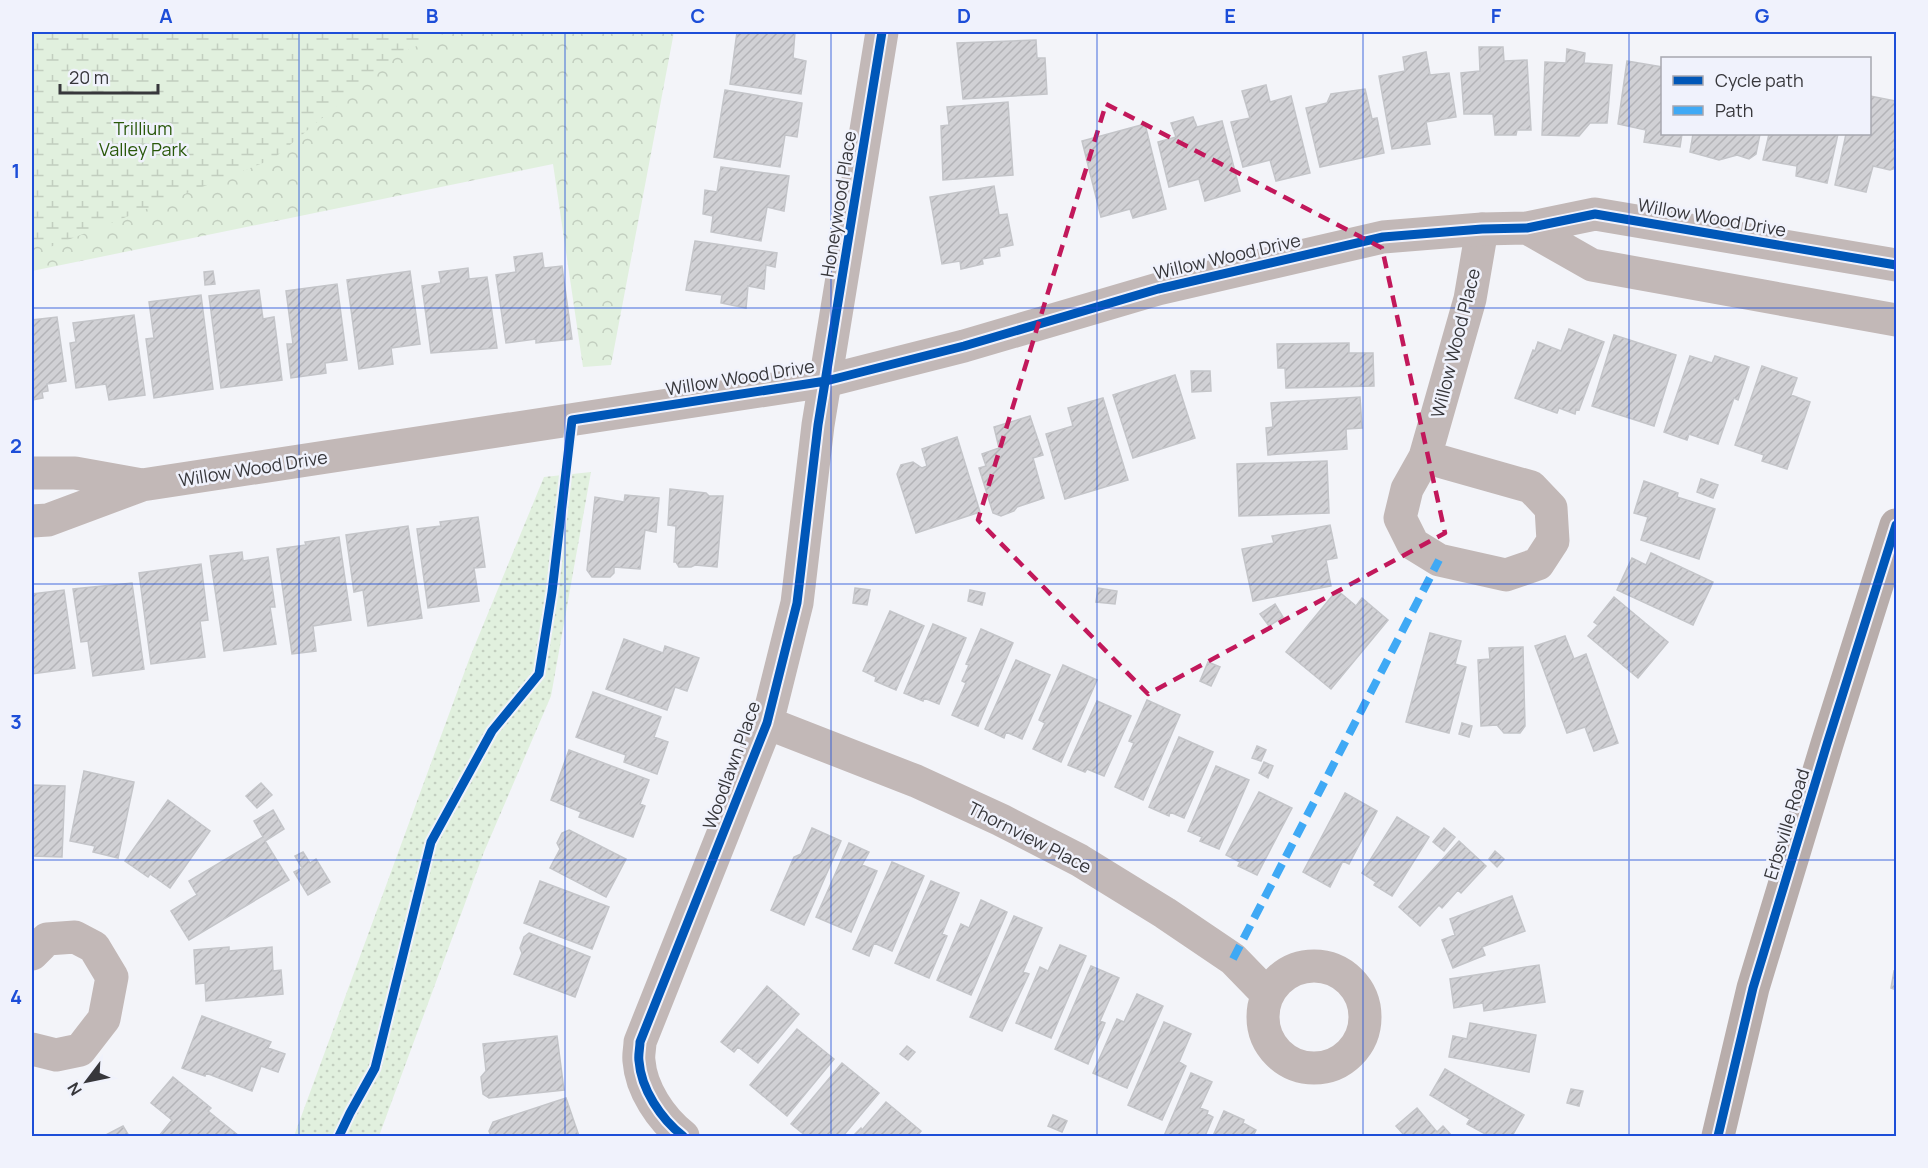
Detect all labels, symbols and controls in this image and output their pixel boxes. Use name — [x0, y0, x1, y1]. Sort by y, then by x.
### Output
text: A — [159, 2, 173, 29]
text: B — [426, 2, 439, 29]
text: C — [691, 2, 705, 29]
text: D — [957, 2, 971, 29]
text: E — [1224, 2, 1236, 29]
text: F — [1491, 2, 1502, 29]
text: G — [1755, 2, 1770, 29]
scale bar — [60, 57, 158, 95]
legend — [1661, 57, 1871, 135]
text: 20 m — [69, 65, 109, 89]
text: Cycle path — [1715, 68, 1804, 92]
text: Path — [1715, 98, 1753, 122]
park label: Trillium Valley Park — [99, 116, 188, 161]
street label: Honeywood Place — [815, 129, 861, 279]
text: 1 — [12, 157, 20, 184]
street label: Willow Wood Drive — [1636, 192, 1788, 242]
street label: Willow Wood Drive — [1151, 227, 1303, 285]
street label: Willow Wood Place — [1425, 266, 1485, 420]
street label: Willow Wood Drive — [664, 353, 816, 401]
text: 2 — [10, 432, 22, 459]
street label: Willow Wood Drive — [177, 444, 329, 492]
street label: Woodlawn Place — [697, 697, 765, 833]
text: 3 — [10, 708, 22, 735]
street label: Erbsville Road — [1758, 766, 1814, 882]
street label: Thornview Place — [964, 796, 1096, 878]
text: 4 — [10, 983, 22, 1010]
north arrow — [57, 1051, 117, 1111]
text: N — [62, 1078, 87, 1100]

